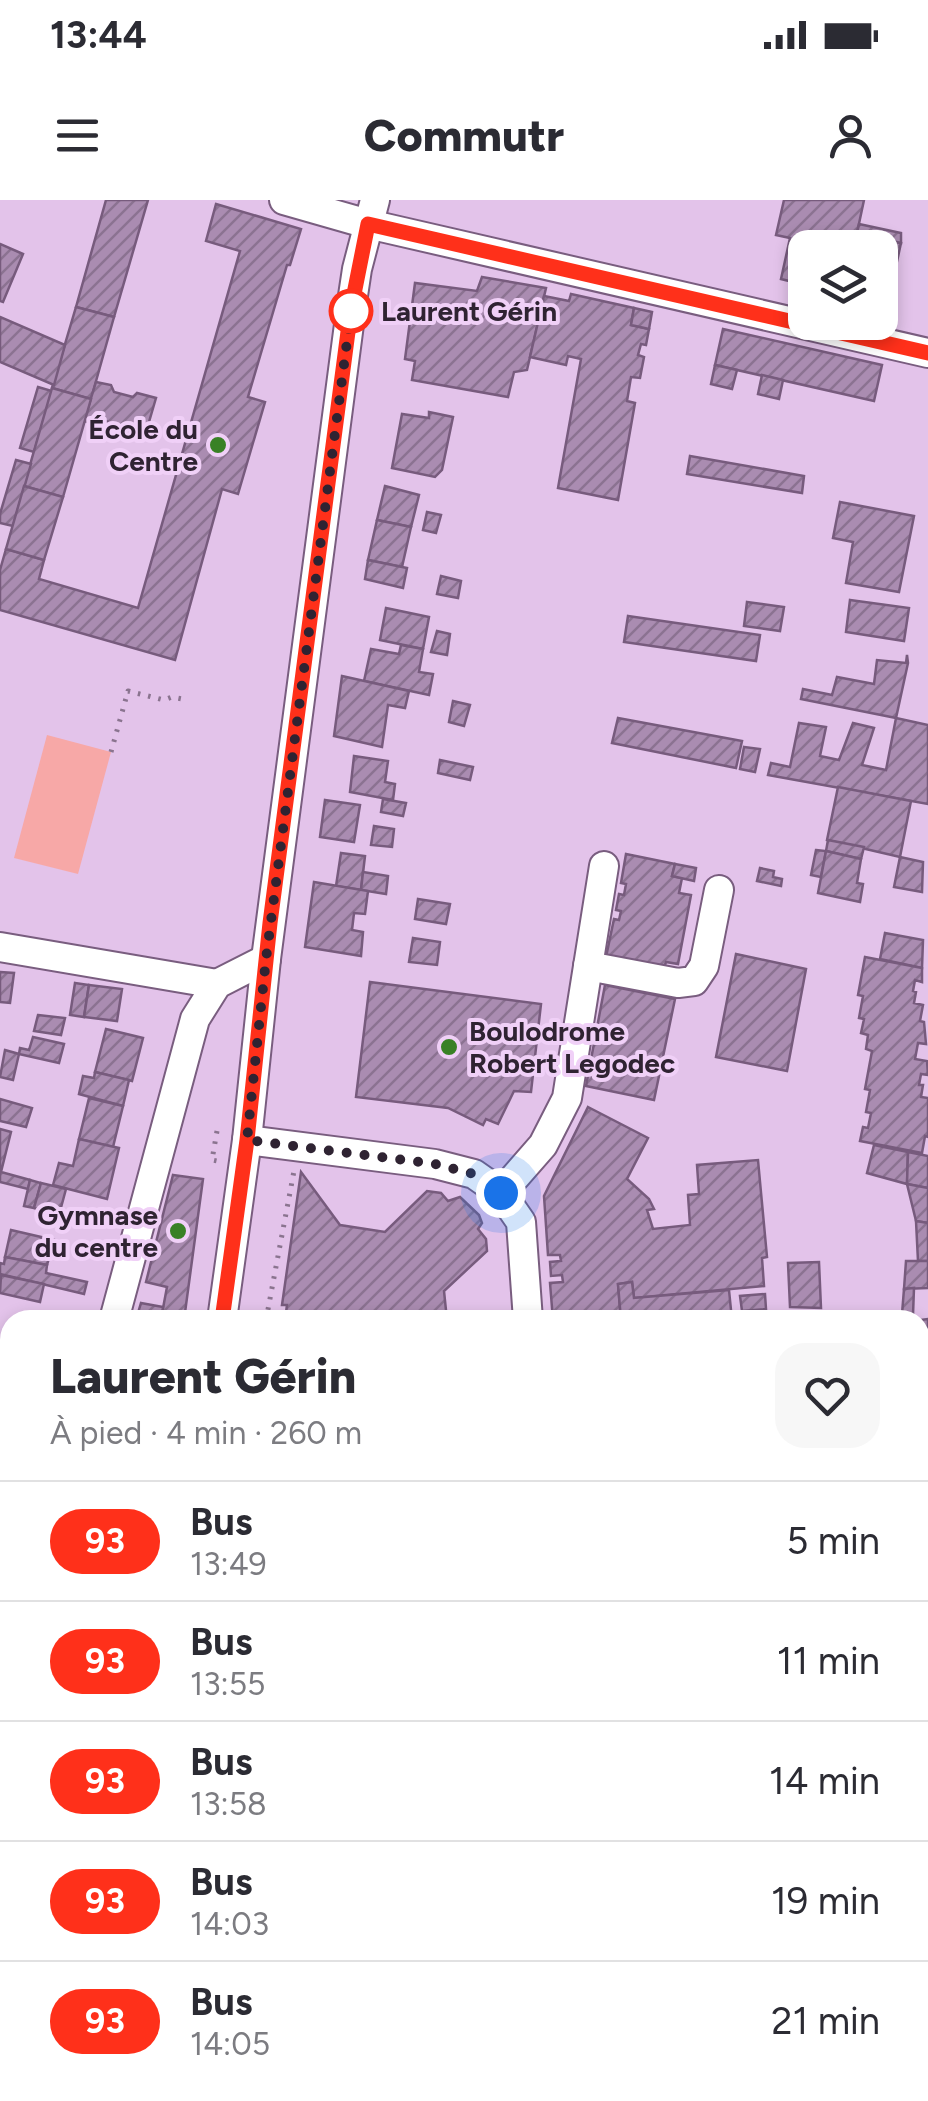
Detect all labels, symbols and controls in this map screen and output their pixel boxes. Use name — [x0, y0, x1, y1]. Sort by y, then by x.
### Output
text: 13:44 — [50, 12, 147, 58]
icon: menu — [50, 108, 105, 163]
text: Commutr — [364, 108, 564, 162]
icon: person — [823, 108, 878, 163]
map controls — [788, 230, 898, 340]
button: layers — [788, 230, 898, 340]
marker: Laurent Gérin — [330, 290, 372, 332]
place label: Laurent Gérin — [381, 294, 557, 328]
place label: École du Centre — [88, 412, 198, 478]
marker: École du Centre — [207, 434, 229, 456]
place label: Boulodrome Robert Legodec — [469, 1014, 675, 1080]
marker: Boulodrome Robert Legodec — [438, 1036, 460, 1058]
your location — [476, 1168, 526, 1218]
place label: Gymnase du centre — [35, 1198, 158, 1264]
marker: Gymnase du centre — [167, 1220, 189, 1242]
button: heart — [775, 1343, 880, 1448]
text: Laurent Gérin — [50, 1347, 356, 1405]
text: À pied · 4 min · 260 m — [50, 1414, 362, 1452]
text: Bus — [190, 1499, 253, 1545]
text: 5 min — [786, 1518, 880, 1564]
text: 93 — [85, 1520, 125, 1562]
text: 13:49 — [190, 1545, 267, 1583]
text: Bus — [190, 1619, 253, 1665]
text: 11 min — [777, 1638, 880, 1684]
text: 93 — [85, 1640, 125, 1682]
text: 13:55 — [190, 1665, 266, 1703]
text: Bus — [190, 1739, 253, 1785]
text: 14 min — [769, 1758, 880, 1804]
text: 93 — [85, 1760, 125, 1802]
text: 13:58 — [190, 1785, 267, 1823]
text: Bus — [190, 1859, 253, 1905]
text: 19 min — [771, 1878, 880, 1924]
text: 93 — [85, 1880, 125, 1922]
text: 14:03 — [190, 1905, 269, 1943]
text: Bus — [190, 1979, 253, 2025]
text: 21 min — [771, 1998, 880, 2044]
text: 93 — [85, 2000, 125, 2042]
text: 14:05 — [190, 2025, 270, 2063]

